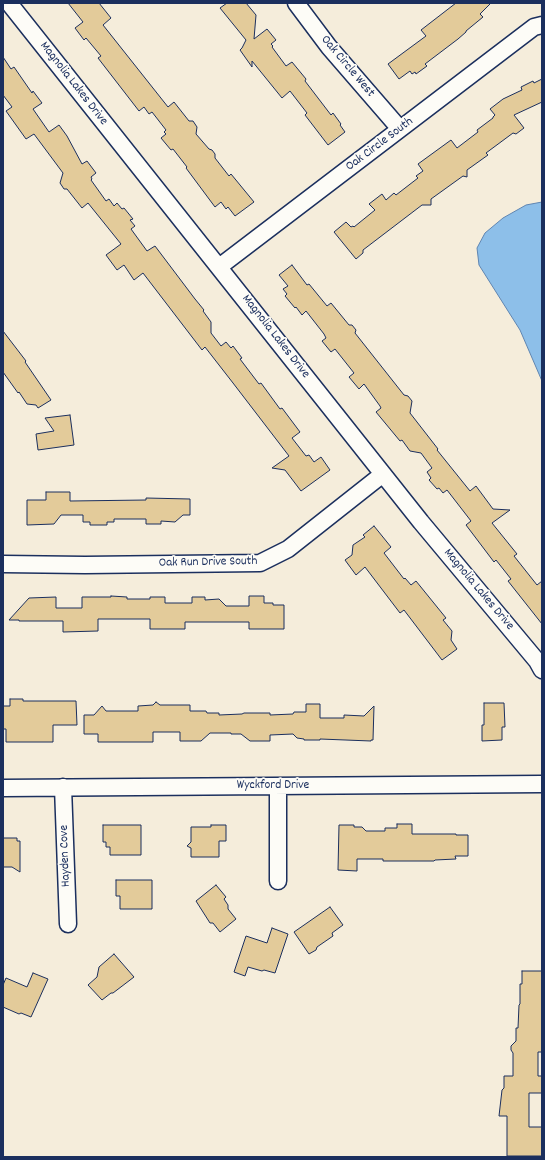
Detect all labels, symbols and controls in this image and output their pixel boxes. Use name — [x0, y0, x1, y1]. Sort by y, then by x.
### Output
street label: Oak Circle West — [317, 33, 377, 101]
street label: Magnolia Lakes Drive — [36, 39, 110, 129]
street label: Oak Circle South — [343, 115, 417, 175]
street label: Magnolia Lakes Drive — [238, 292, 312, 382]
street label: Magnolia Lakes Drive — [439, 546, 517, 634]
street label: Oak Run Drive South — [159, 554, 257, 572]
street label: Wyckford Drive — [237, 778, 309, 794]
street label: Hayden Cove — [57, 825, 75, 887]

